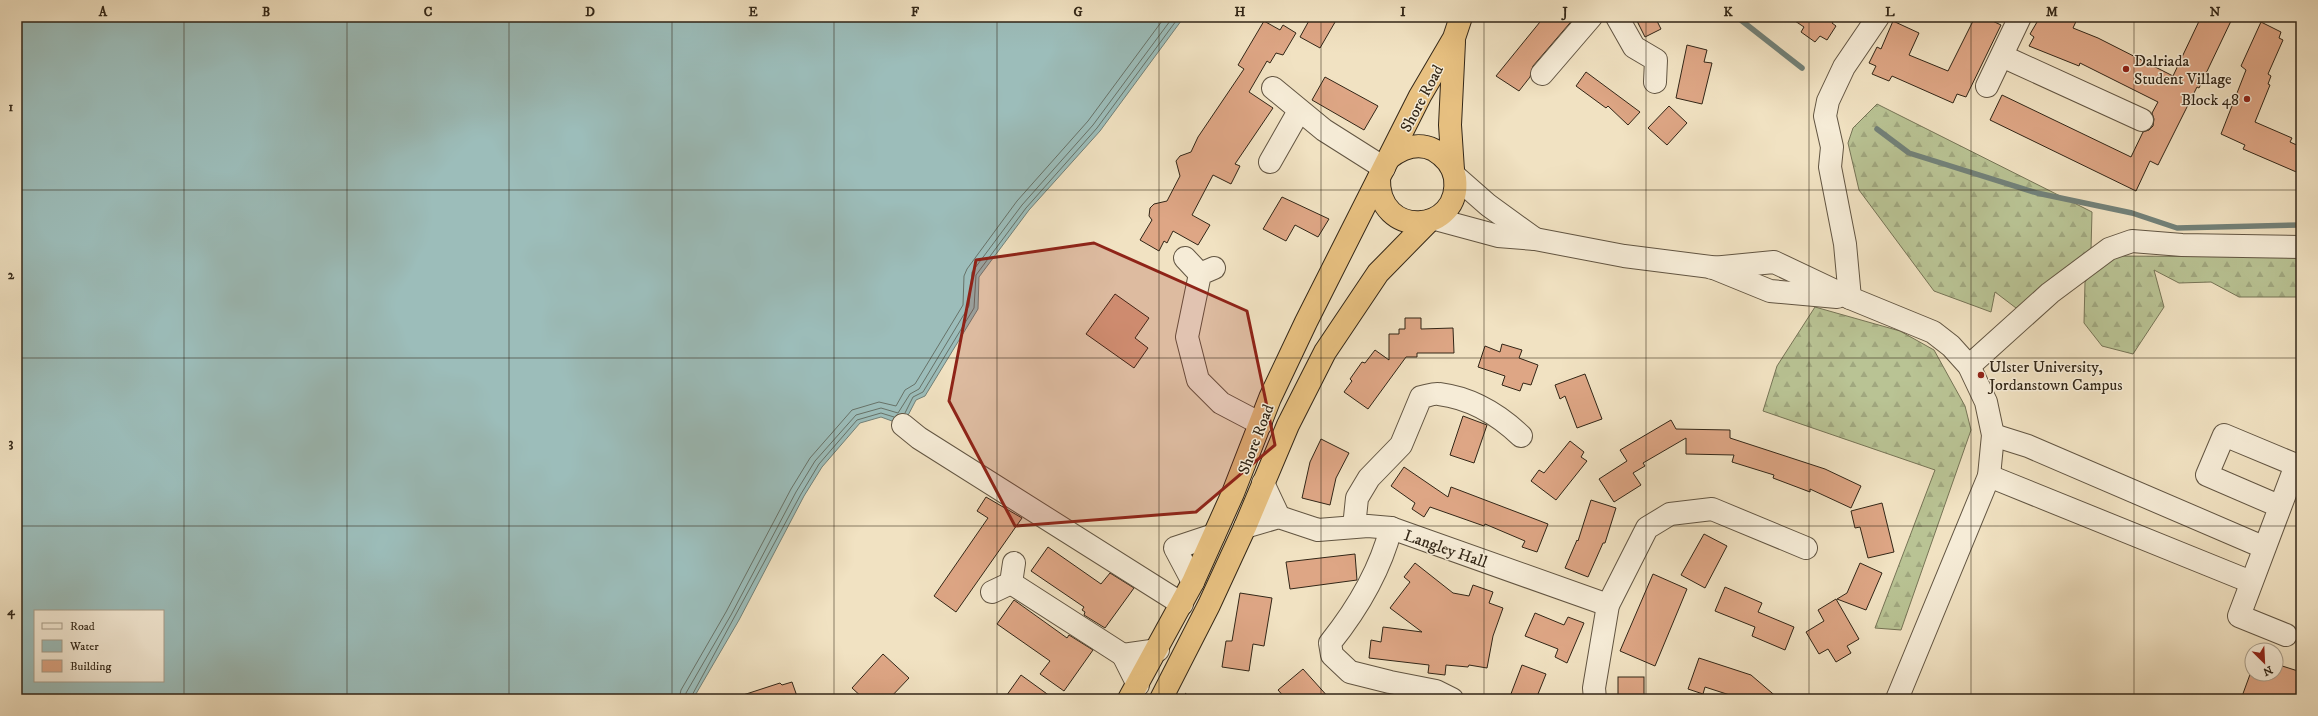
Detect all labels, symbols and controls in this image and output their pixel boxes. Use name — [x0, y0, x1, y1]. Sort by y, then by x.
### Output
text: A — [98, 4, 108, 20]
text: B — [262, 4, 270, 20]
text: C — [424, 4, 433, 20]
text: D — [585, 4, 595, 20]
text: E — [748, 4, 758, 20]
text: F — [911, 4, 920, 20]
text: G — [1073, 4, 1083, 20]
text: H — [1235, 4, 1246, 20]
text: I — [1400, 4, 1406, 20]
text: J — [1560, 4, 1568, 21]
text: K — [1723, 4, 1733, 20]
text: L — [1885, 4, 1895, 20]
text: M — [2046, 4, 2058, 20]
text: N — [2210, 4, 2221, 20]
place label: Dalriada Student Village — [2134, 51, 2232, 89]
street label: Shore Road — [1396, 61, 1448, 136]
marker: Dalriada Student Village — [2121, 64, 2131, 74]
place label: Block 48 — [2181, 90, 2239, 110]
marker: Block 48 — [2242, 94, 2252, 104]
text: 1 — [9, 99, 14, 115]
text: 2 — [8, 267, 15, 283]
place label: Ulster University, Jordanstown Campus — [1987, 357, 2123, 395]
marker: Ulster University, Jordanstown Campus — [1976, 370, 1986, 380]
street label: Shore Road — [1233, 401, 1278, 477]
text: 3 — [9, 435, 14, 451]
street label: Langley Hall — [1401, 525, 1490, 573]
text: 4 — [6, 603, 15, 620]
legend — [34, 610, 164, 682]
text: Road — [70, 619, 95, 634]
text: Water — [69, 639, 99, 654]
north arrow — [2244, 642, 2284, 682]
text: Building — [70, 659, 111, 674]
text: N — [2261, 662, 2275, 678]

